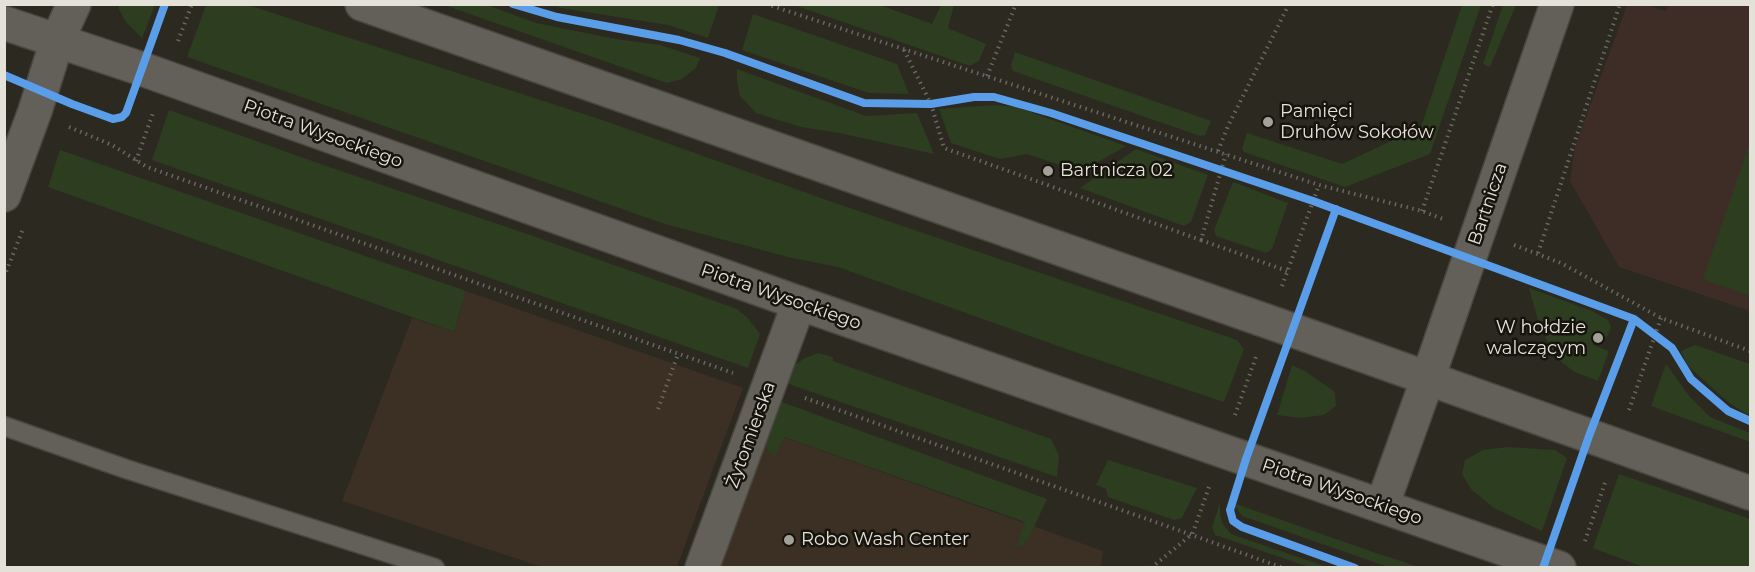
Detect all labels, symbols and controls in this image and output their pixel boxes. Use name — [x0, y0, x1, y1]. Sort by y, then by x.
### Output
street label: Piotra Wysockiego — [240, 95, 406, 173]
place label: Pamięci Druhów Sokołów — [1280, 101, 1434, 144]
marker: Pamięci Druhów Sokołów — [1261, 115, 1275, 129]
place label: Bartnicza 02 — [1060, 160, 1173, 182]
street label: Bartnicza — [1464, 160, 1512, 248]
marker: Bartnicza 02 — [1041, 164, 1055, 178]
street label: Piotra Wysockiego — [698, 259, 864, 335]
place label: W hołdzie walczącym — [1486, 317, 1586, 360]
marker: W hołdzie walczącym — [1591, 331, 1605, 345]
street label: Żytomierska — [722, 379, 780, 491]
street label: Piotra Wysockiego — [1259, 454, 1425, 530]
place label: Robo Wash Center — [801, 529, 969, 551]
marker: Robo Wash Center — [782, 533, 796, 547]

